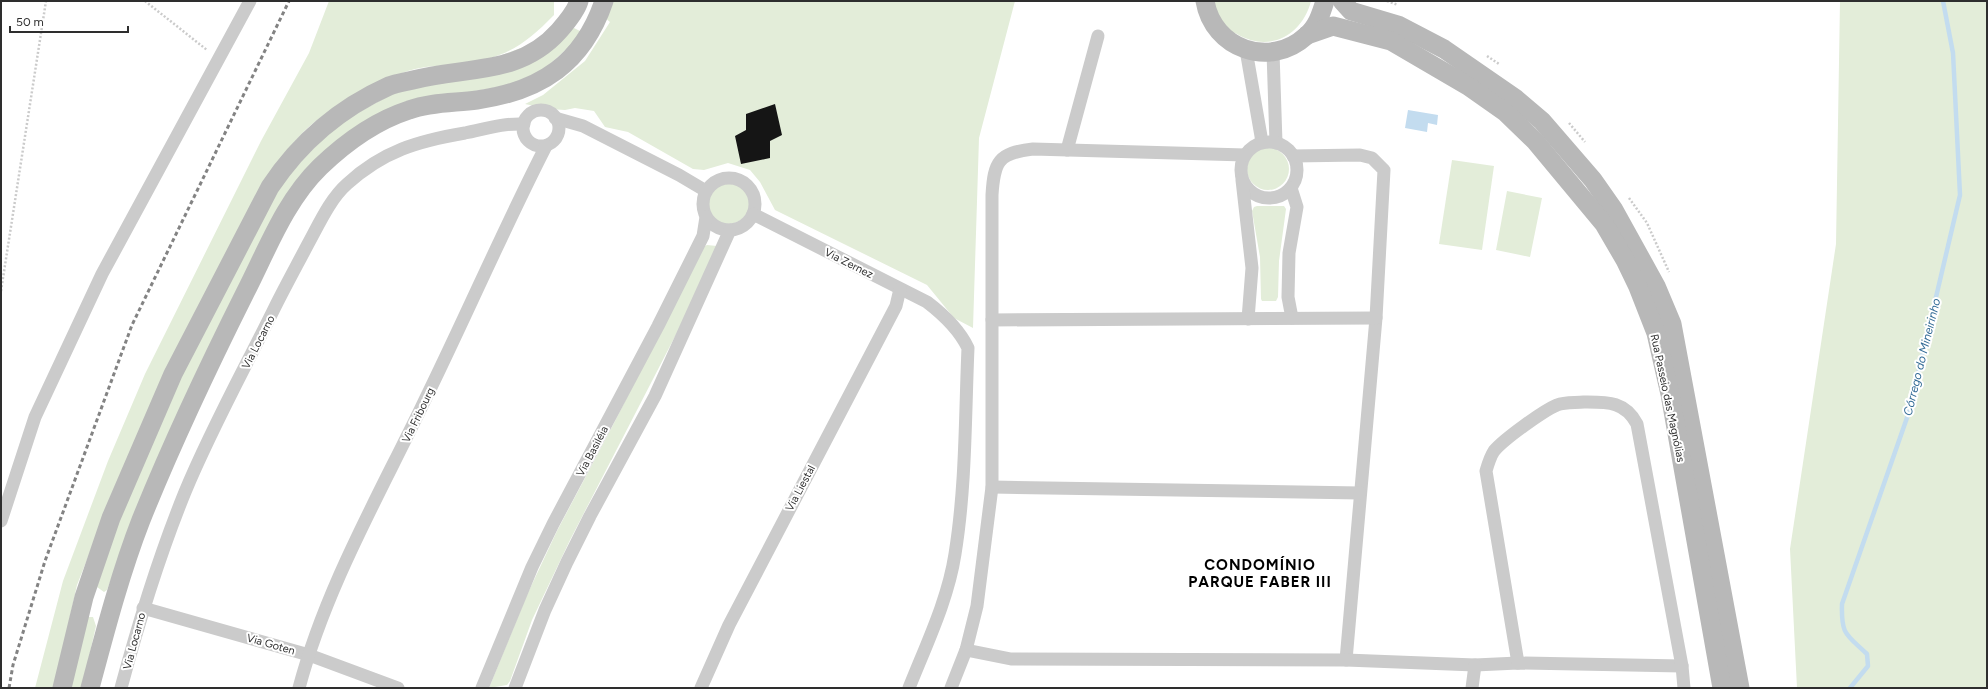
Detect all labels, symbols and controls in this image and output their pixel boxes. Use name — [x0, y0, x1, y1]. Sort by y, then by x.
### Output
scale bar — [10, 8, 128, 34]
text: 50 m — [16, 15, 44, 29]
street label: Via Zernez — [822, 246, 875, 281]
water label: Córrego do Mineirinho — [1901, 297, 1943, 417]
street label: Via Locarno — [239, 313, 277, 371]
street label: Rua Passeio das Magnólias — [1648, 333, 1687, 463]
street label: Via Fribourg — [400, 386, 437, 445]
street label: Via Basiléia — [574, 424, 611, 479]
street label: Via Liestal — [783, 463, 818, 513]
district label: CONDOMÍNIO PARQUE FABER III — [1188, 556, 1332, 591]
street label: Via Locarno — [121, 611, 148, 671]
street label: Via Goten — [245, 631, 296, 658]

